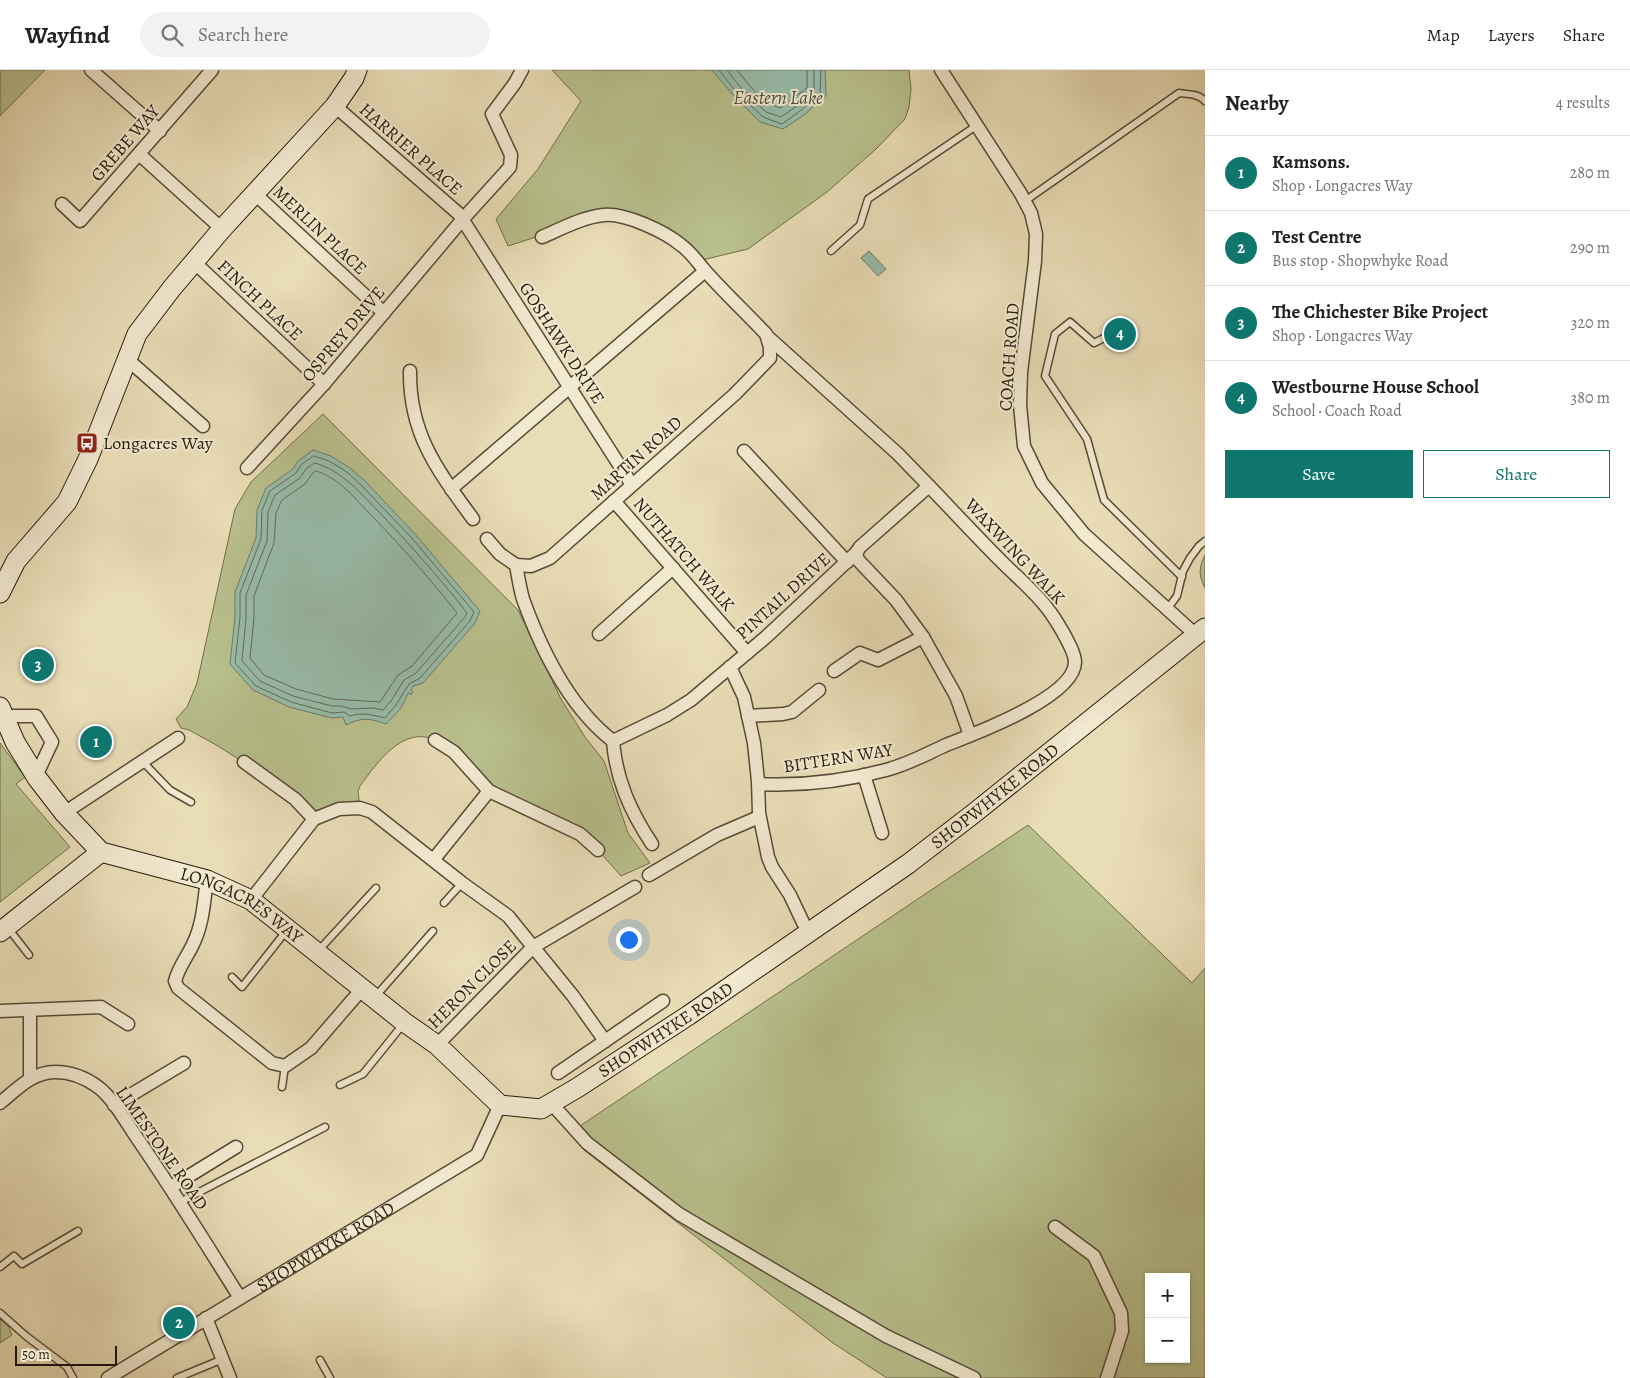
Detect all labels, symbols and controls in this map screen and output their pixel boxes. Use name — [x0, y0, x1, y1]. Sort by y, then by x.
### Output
search box — [140, 12, 490, 57]
text: Wayfind — [25, 19, 110, 51]
icon: search — [158, 21, 186, 49]
text: Search here — [198, 22, 288, 48]
text: Map — [1427, 23, 1460, 47]
text: Layers — [1488, 23, 1535, 47]
text: Share — [1563, 23, 1605, 47]
water label: Eastern Lake — [733, 85, 823, 111]
text: Nearby — [1225, 89, 1288, 117]
text: 4 results — [1556, 92, 1610, 114]
street label: HARRIER PLACE — [354, 98, 468, 200]
street label: GREBE WAY — [85, 99, 166, 186]
text: Kamsons. — [1272, 149, 1350, 175]
text: 1 — [1238, 162, 1244, 184]
text: 280 m — [1570, 162, 1610, 184]
text: Shop · Longacres Way — [1272, 175, 1412, 197]
street label: MERLIN PLACE — [268, 180, 372, 280]
text: Test Centre — [1272, 224, 1362, 250]
text: 2 — [1237, 237, 1245, 259]
text: 290 m — [1570, 237, 1610, 259]
text: Bus stop · Shopwhyke Road — [1272, 250, 1448, 272]
street label: FINCH PLACE — [212, 254, 308, 346]
street label: GOSHAWK DRIVE — [514, 278, 610, 408]
street label: OSPREY DRIVE — [296, 281, 390, 387]
text: The Chichester Bike Project — [1272, 299, 1488, 325]
street label: COACH ROAD — [993, 302, 1025, 412]
text: 3 — [1238, 312, 1244, 334]
text: 320 m — [1571, 312, 1610, 334]
pin: 4 — [1104, 315, 1136, 353]
text: Shop · Longacres Way — [1272, 325, 1412, 347]
text: Westbourne House School — [1272, 374, 1479, 400]
text: 4 — [1237, 387, 1245, 409]
text: 380 m — [1571, 387, 1610, 409]
text: School · Coach Road — [1272, 400, 1402, 422]
street label: MARTIN ROAD — [585, 410, 687, 506]
bus stop icon: Longacres Way — [75, 431, 99, 455]
place label: Longacres Way — [103, 431, 214, 455]
button: Save — [1225, 450, 1413, 498]
button: Share — [1423, 450, 1610, 498]
street label: NUTHATCH WALK — [628, 492, 740, 616]
street label: WAXWING WALK — [959, 492, 1071, 610]
street label: PINTAIL DRIVE — [730, 547, 836, 645]
pin: 3 — [22, 646, 54, 684]
pin: 1 — [80, 723, 112, 761]
street label: BITTERN WAY — [782, 737, 896, 778]
street label: SHOPWHYKE ROAD — [926, 738, 1064, 854]
street label: LONGACRES WAY — [178, 861, 309, 950]
your location — [616, 927, 642, 953]
street label: HERON CLOSE — [422, 934, 522, 1034]
street label: SHOPWHYKE ROAD — [593, 976, 738, 1083]
street label: LIMESTONE ROAD — [110, 1081, 214, 1215]
street label: SHOPWHYKE ROAD — [252, 1196, 399, 1298]
map controls — [1145, 1273, 1190, 1363]
button: + — [1145, 1273, 1190, 1318]
pin: 2 — [163, 1304, 195, 1342]
button: − — [1145, 1318, 1190, 1363]
scale bar — [15, 1343, 118, 1366]
text: 50 m — [22, 1345, 50, 1364]

